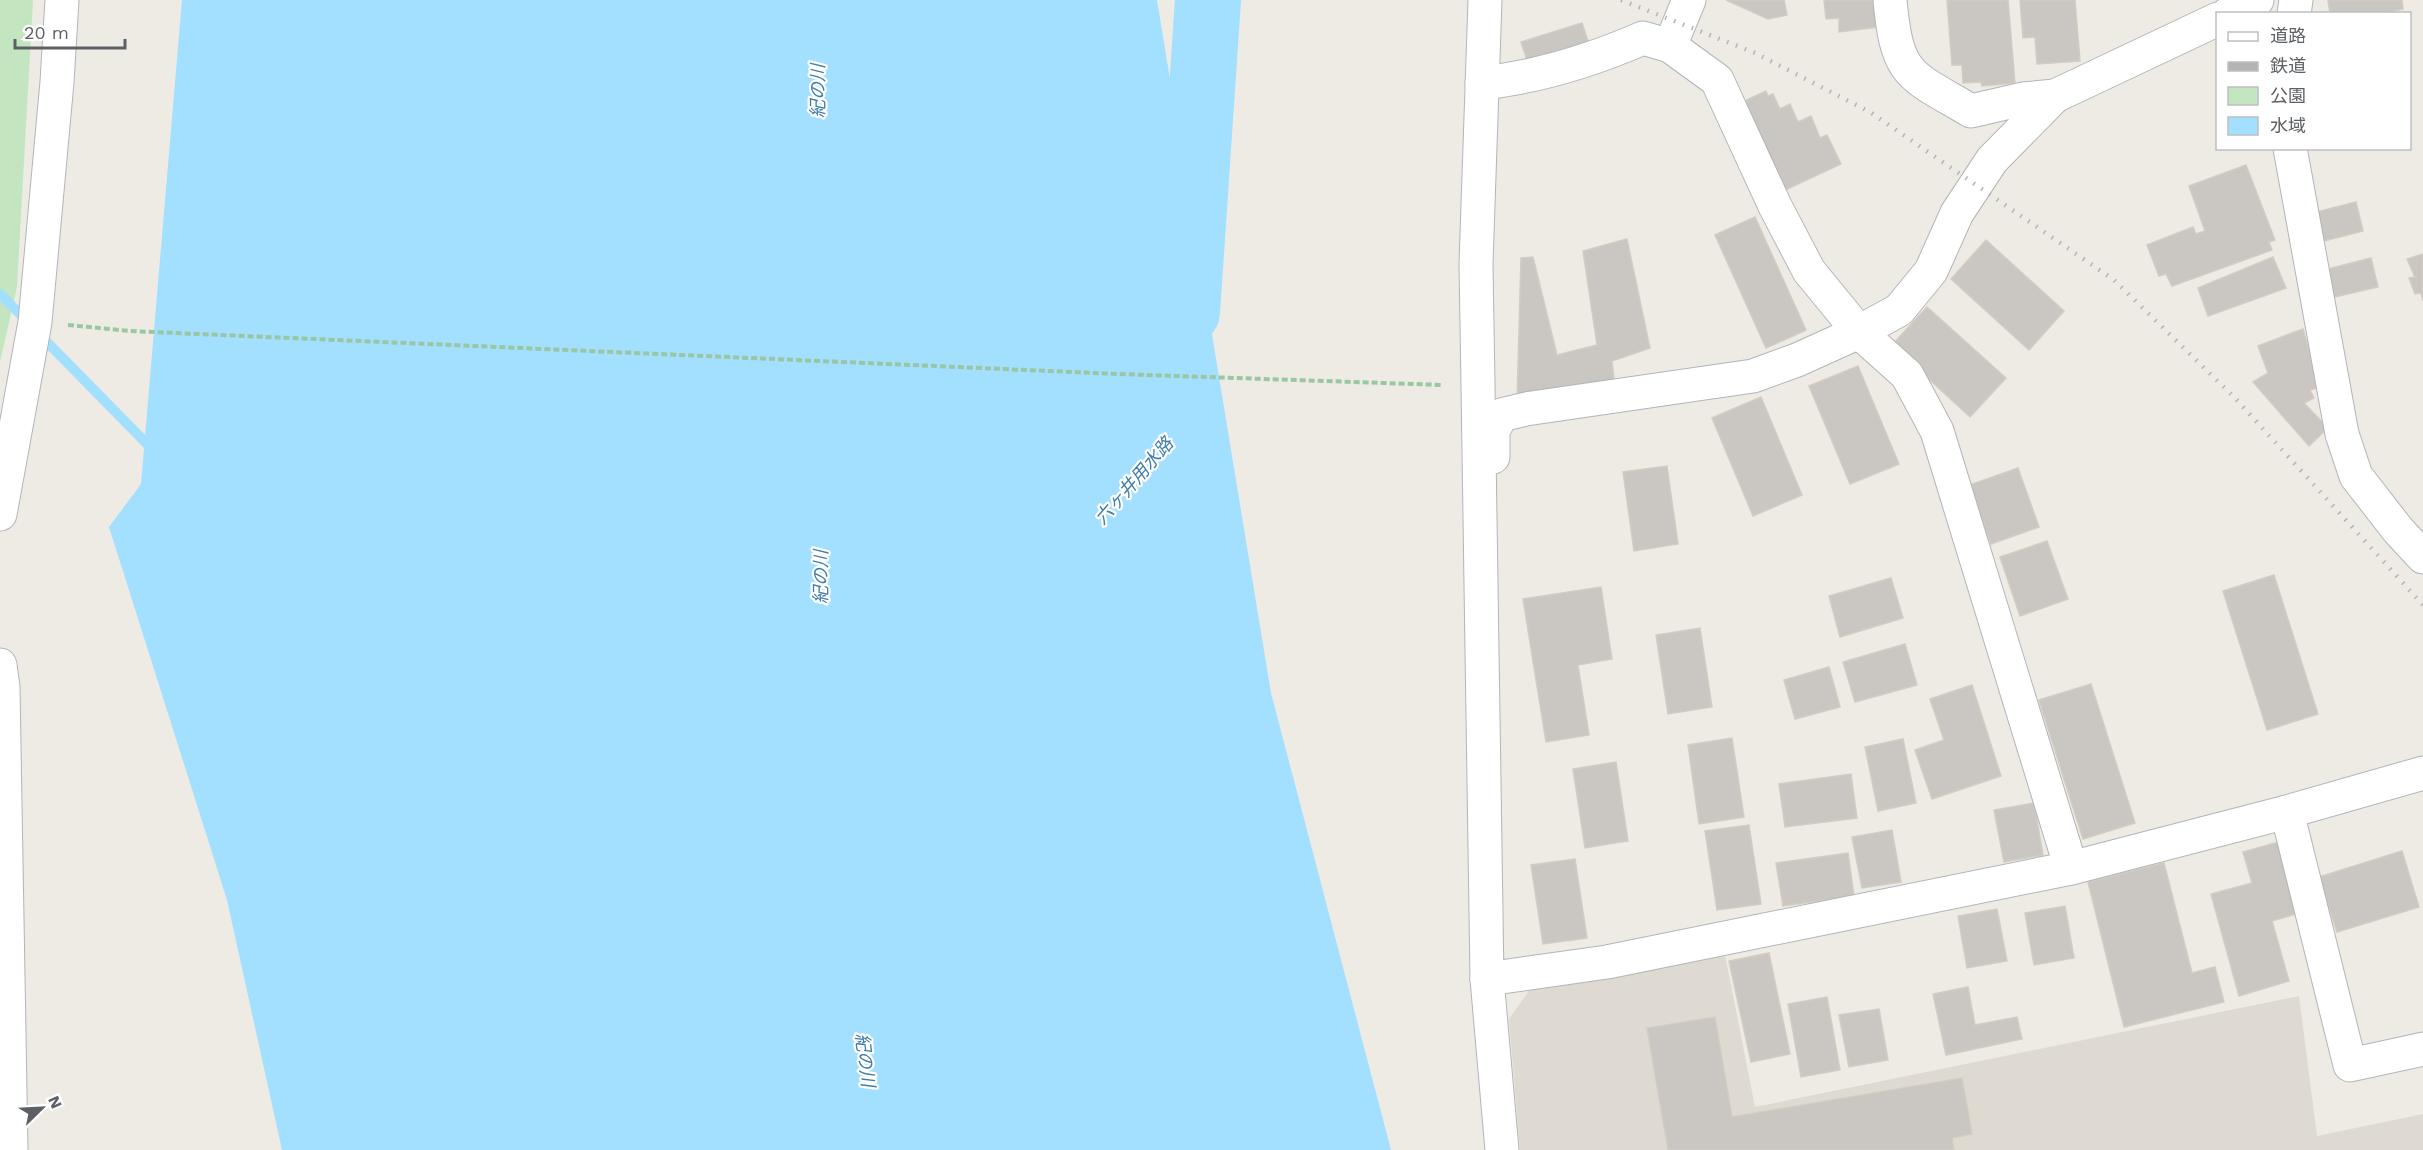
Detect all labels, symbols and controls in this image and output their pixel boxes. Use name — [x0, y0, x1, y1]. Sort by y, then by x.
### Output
scale bar — [15, 12, 124, 50]
legend — [2216, 12, 2411, 150]
text: 20 m — [24, 22, 69, 43]
text: 道路 — [2270, 25, 2306, 46]
text: 鉄道 — [2270, 55, 2306, 76]
water label: 紀の川 — [807, 62, 828, 118]
text: 公園 — [2270, 85, 2306, 106]
text: 水域 — [2270, 115, 2306, 136]
water label: 六ヶ井用水路 — [1090, 432, 1178, 528]
water label: 紀の川 — [810, 548, 831, 604]
water label: 紀の川 — [852, 1032, 879, 1090]
north arrow — [12, 1078, 72, 1138]
text: N — [44, 1093, 66, 1111]

